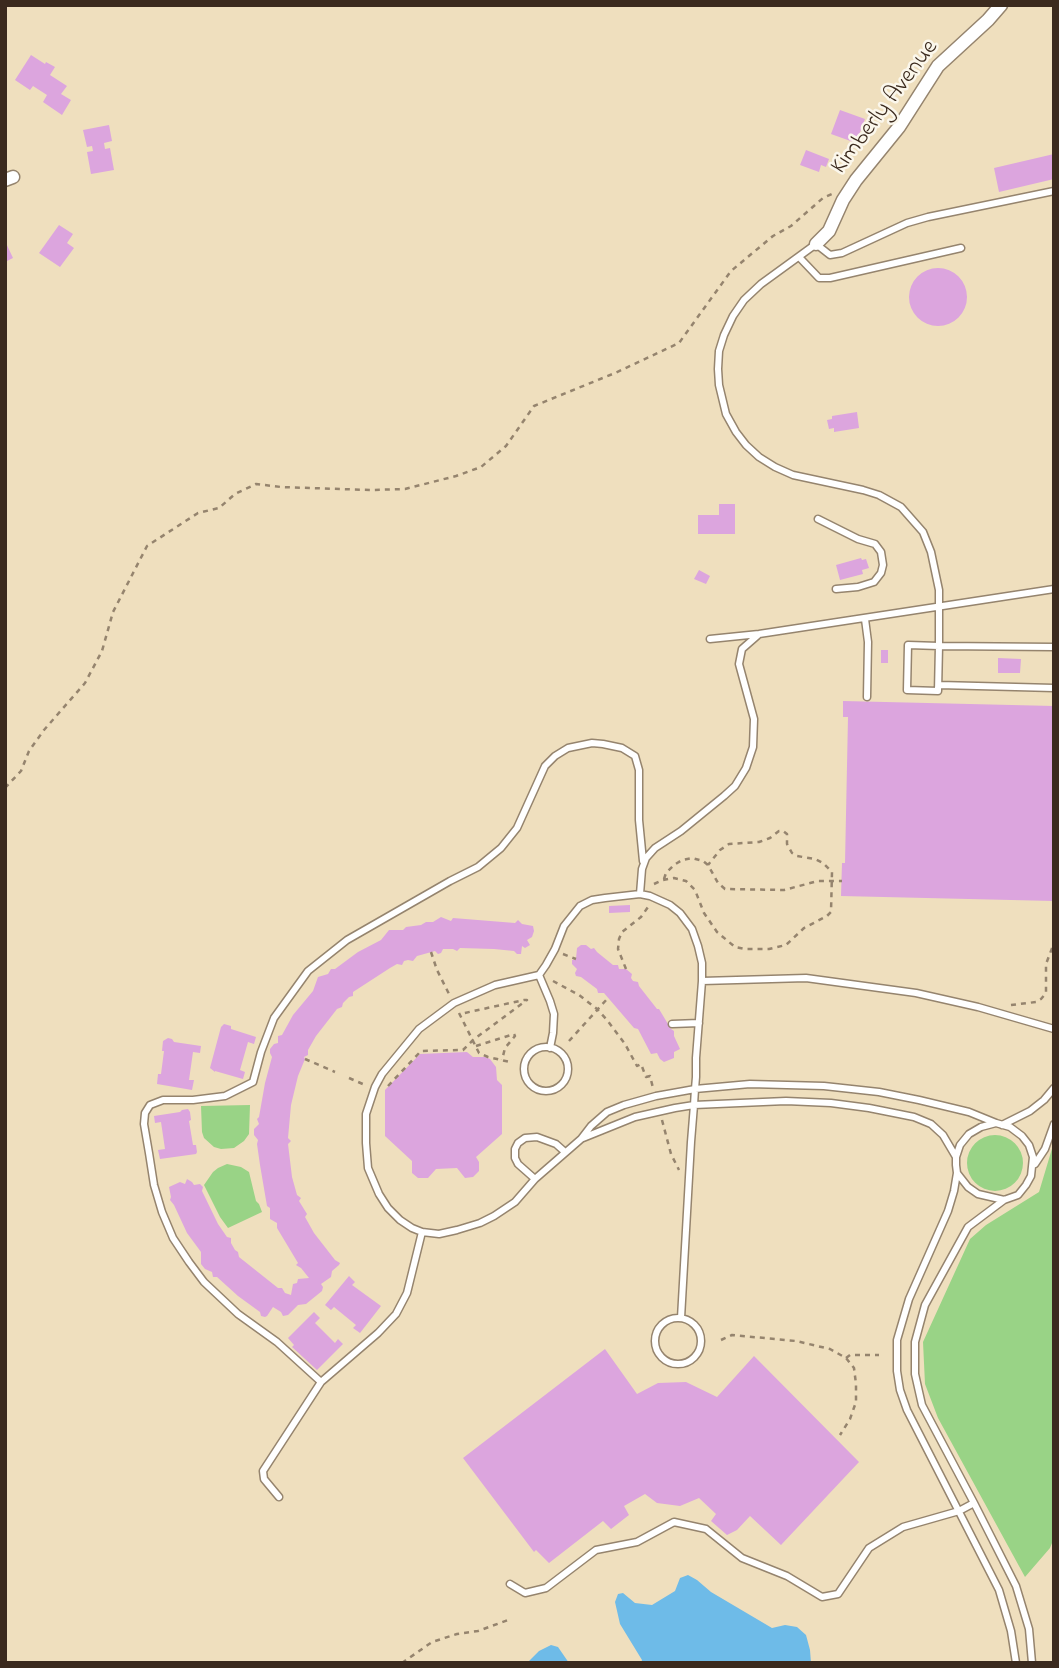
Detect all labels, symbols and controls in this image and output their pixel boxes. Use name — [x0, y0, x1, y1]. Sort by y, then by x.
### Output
street label: Kimberly Avenue — [826, 35, 946, 181]

